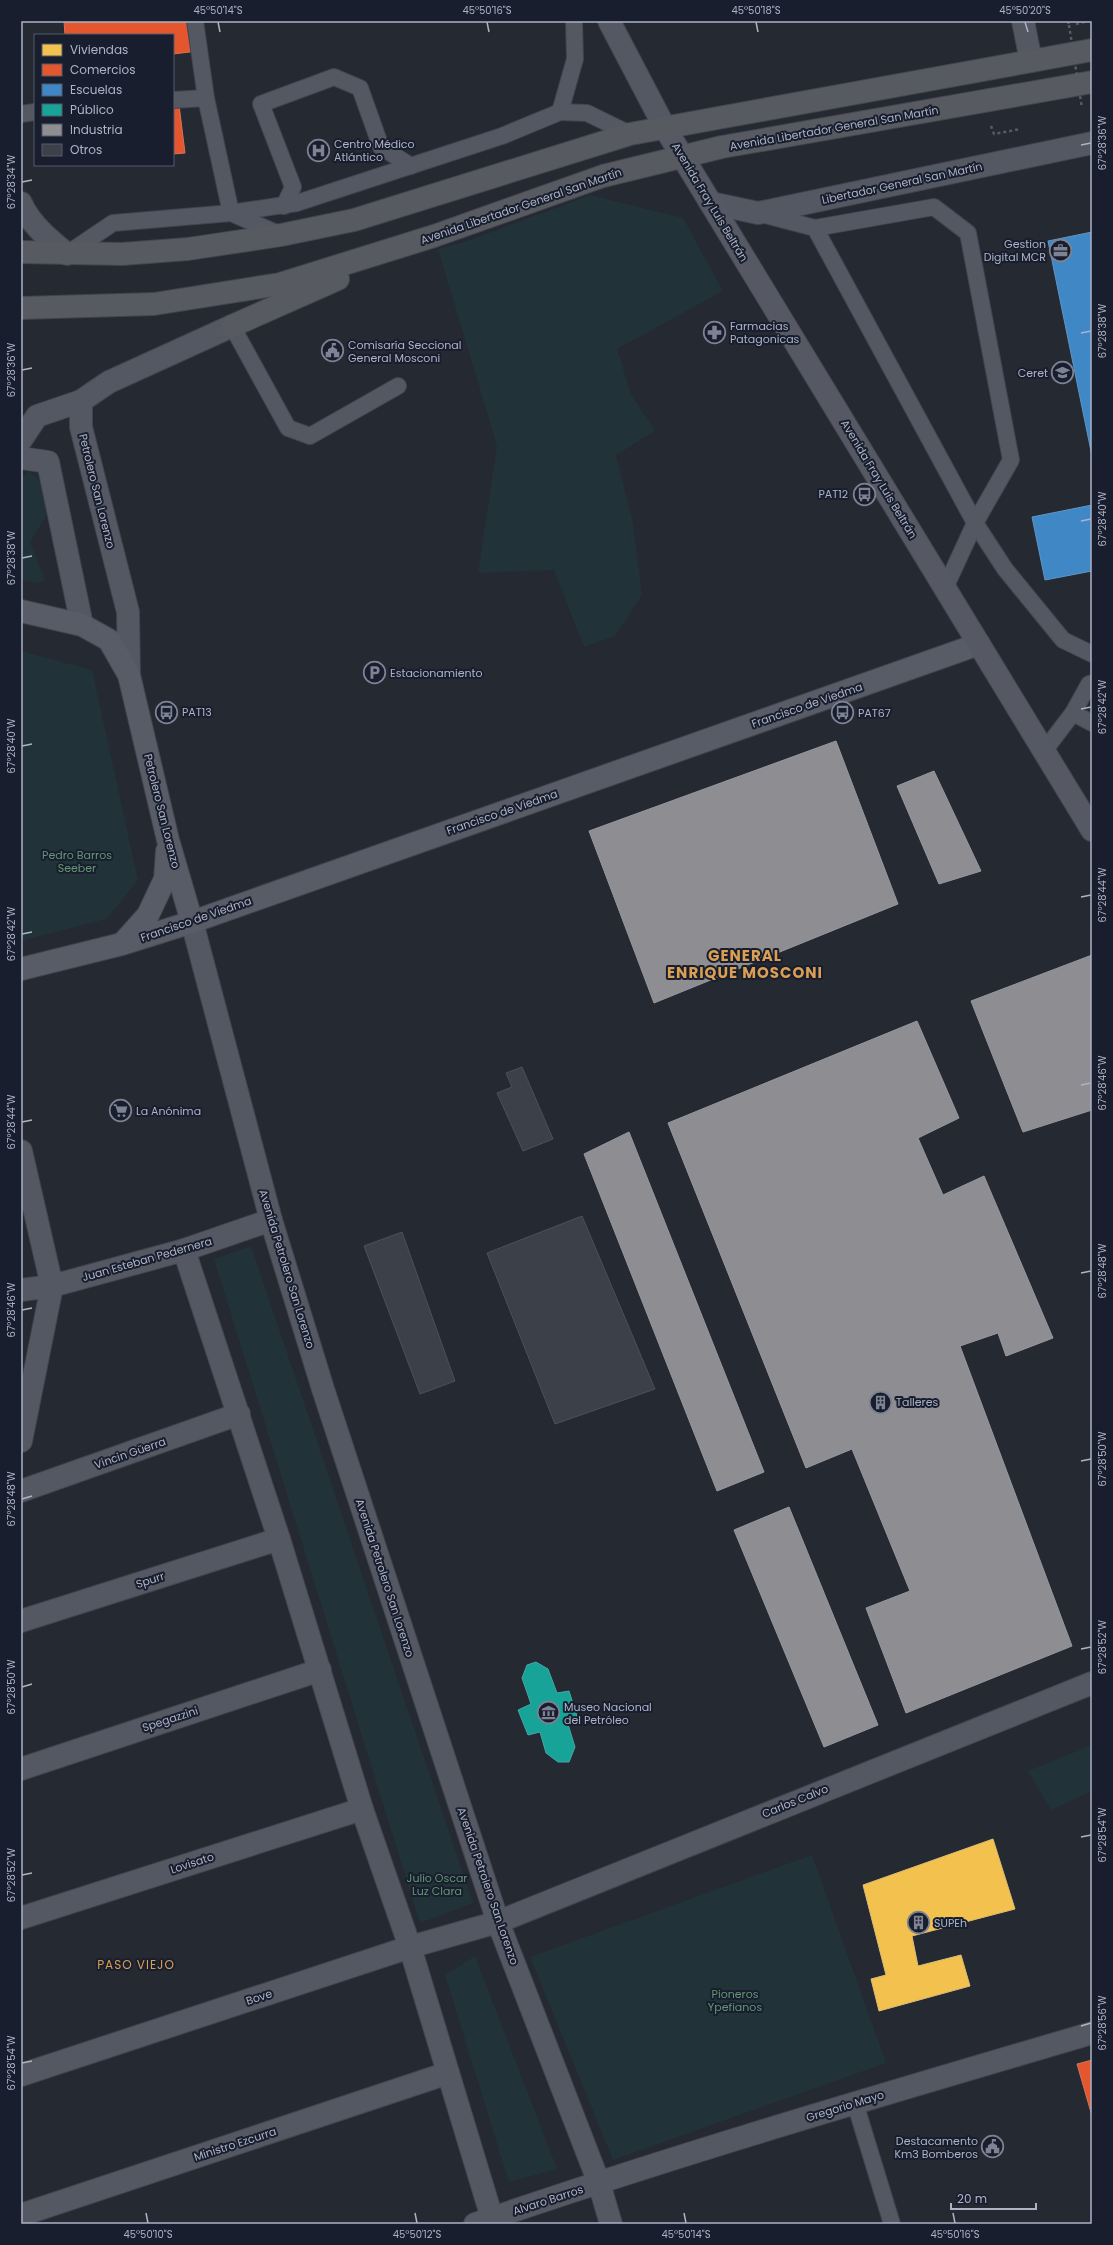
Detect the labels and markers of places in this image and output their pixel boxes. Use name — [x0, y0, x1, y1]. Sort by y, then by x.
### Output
place label: Centro Médico Atlántico — [334, 136, 415, 165]
hospital icon: Centro Médico Atlántico — [306, 137, 332, 163]
place label: Gestion Digital MCR — [984, 236, 1046, 265]
office icon: Gestion Digital MCR — [1048, 237, 1074, 263]
place label: Farmacias Patagonicas — [730, 318, 800, 347]
pharmacy icon: Farmacias Patagonicas — [701, 319, 727, 345]
place label: Comisaría Seccional General Mosconi — [348, 337, 462, 366]
public building icon: Comisaría Seccional General Mosconi — [319, 338, 345, 364]
school or university icon: Ceret — [1050, 360, 1076, 386]
place label: Ceret — [1018, 365, 1048, 381]
bus stop icon: PAT12 — [851, 481, 877, 507]
place label: PAT12 — [818, 486, 848, 502]
parking icon: Estacionamiento — [362, 660, 388, 686]
place label: Estacionamiento — [390, 665, 483, 681]
bus stop icon: PAT13 — [153, 699, 179, 725]
bus stop icon: PAT67 — [829, 700, 855, 726]
place label: PAT13 — [182, 704, 212, 720]
place label: PAT67 — [858, 705, 891, 721]
supermarket icon: La Anónima — [108, 1098, 134, 1124]
place label: La Anónima — [136, 1103, 201, 1119]
building icon: Talleres — [868, 1389, 894, 1415]
place label: Talleres — [896, 1394, 939, 1410]
place label: Museo Nacional del Petróleo — [564, 1699, 652, 1728]
museum icon: Museo Nacional del Petróleo — [535, 1700, 561, 1726]
building icon: SUPEh — [905, 1910, 931, 1936]
place label: SUPEh — [934, 1915, 967, 1931]
place label: Destacamento Km3 Bomberos — [894, 2133, 978, 2162]
public building icon: Destacamento Km3 Bomberos — [980, 2134, 1006, 2160]

